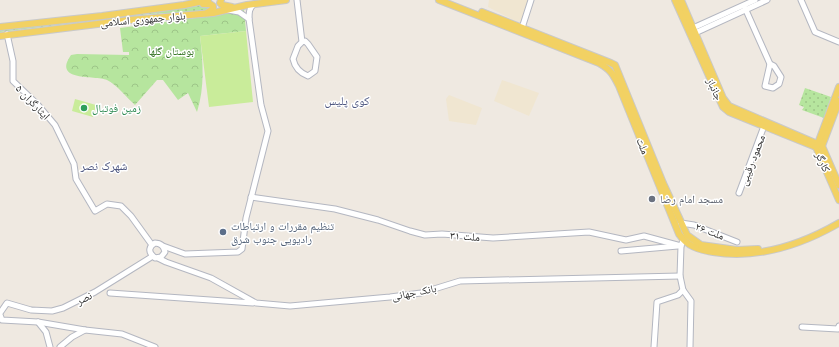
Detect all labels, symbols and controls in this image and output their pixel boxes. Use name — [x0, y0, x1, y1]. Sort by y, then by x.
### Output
street label: بلوار جمهوری اسلامی — [100, 7, 186, 31]
park label: بوستان گلها — [148, 43, 194, 59]
street label: جانباز — [702, 74, 727, 103]
street label: ایثارگران ۵ — [12, 81, 54, 123]
district label: کوی پلیس — [324, 92, 370, 110]
place label: زمین فوتبال — [92, 100, 141, 116]
marker: زمین فوتبال — [79, 103, 89, 113]
street label: محمود رقیبی — [735, 132, 769, 188]
street label: ملت — [632, 135, 654, 157]
street label: کارگر — [811, 148, 835, 175]
district label: شهرک نصر — [79, 157, 128, 175]
place label: مسجد امام رضا — [660, 191, 723, 207]
marker: مسجد امام رضا — [647, 194, 657, 204]
place label: تنظیم مقررات و ارتباطات رادیویی جنوب شرق — [231, 218, 335, 247]
street label: ملت ۲۶ — [693, 218, 727, 244]
marker: تنظیم مقررات و ارتباطات رادیویی جنوب شرق — [218, 227, 228, 237]
street label: ملت ۳۱ — [450, 227, 480, 245]
street label: بانک جهانی — [390, 280, 438, 304]
street label: نصر — [72, 287, 95, 309]

